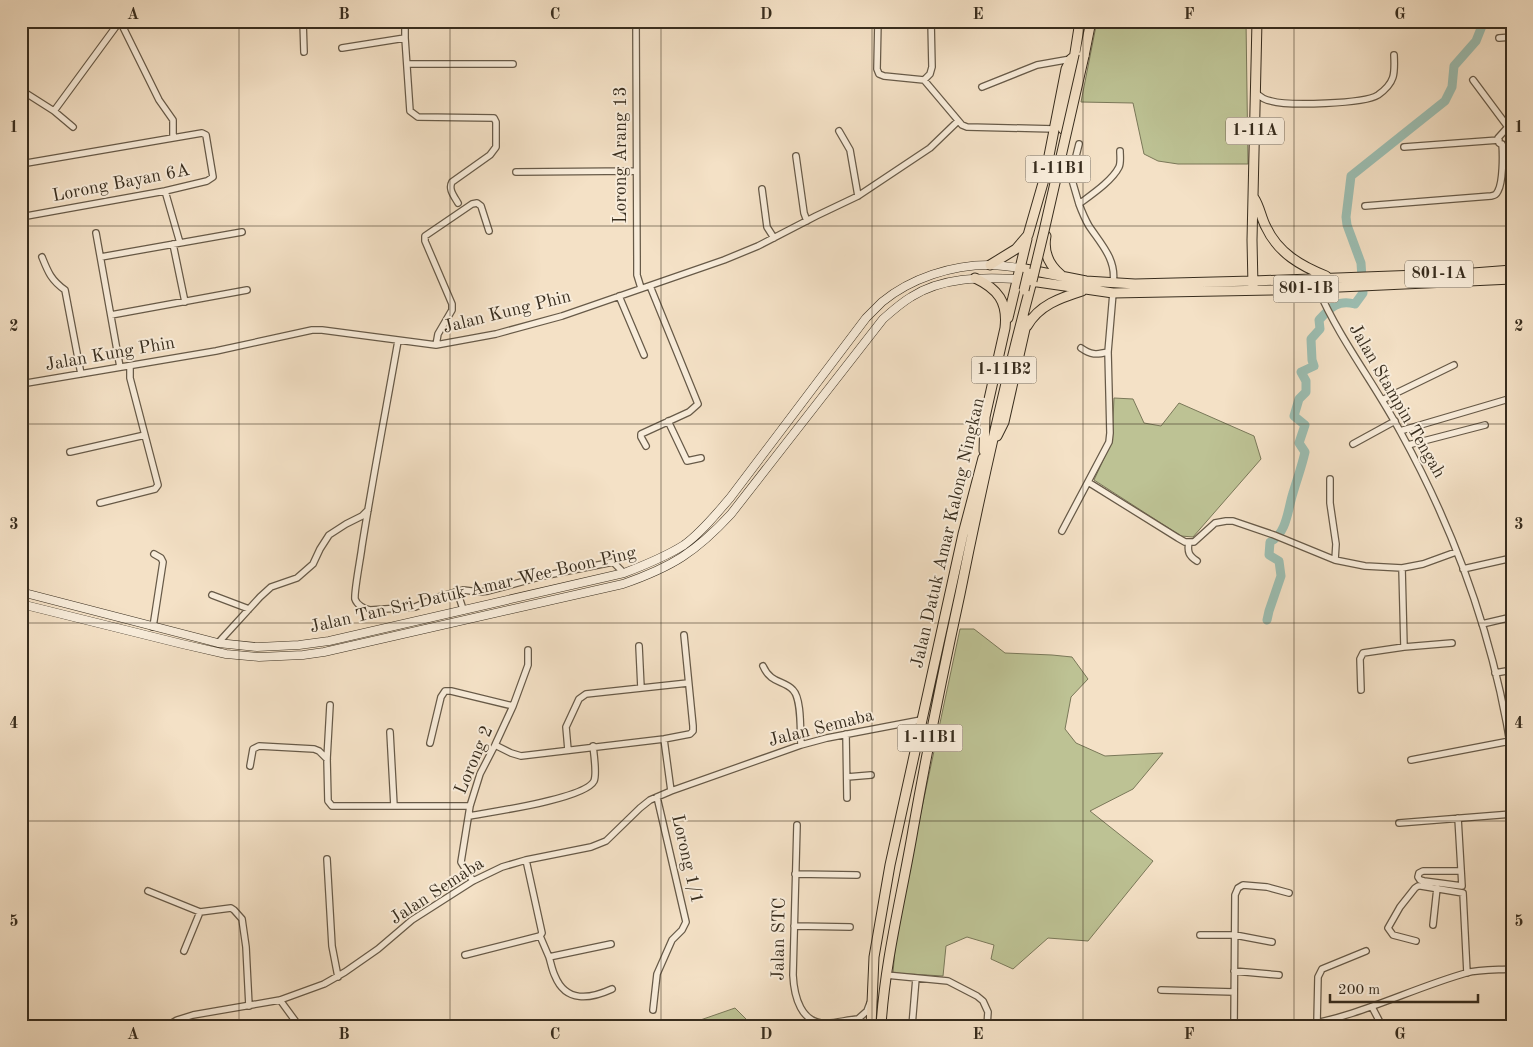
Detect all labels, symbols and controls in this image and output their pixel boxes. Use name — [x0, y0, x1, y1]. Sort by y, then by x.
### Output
text: A — [127, 7, 139, 23]
text: B — [338, 7, 350, 23]
text: C — [550, 7, 560, 23]
text: D — [760, 7, 772, 23]
text: E — [972, 7, 984, 23]
text: F — [1184, 7, 1195, 23]
text: G — [1394, 7, 1406, 23]
street label: Lorong Arang 13 — [612, 86, 630, 224]
road number: 1-11A — [1226, 118, 1284, 144]
text: 1 — [9, 120, 19, 136]
text: 1 — [1514, 120, 1524, 136]
road number: 1-11B1 — [1026, 156, 1090, 182]
street label: Lorong Bayan 6A — [51, 161, 191, 205]
road number: 801-1A — [1405, 260, 1473, 288]
road number: 801-1B — [1274, 276, 1338, 302]
street label: Jalan Kung Phin — [441, 287, 573, 337]
text: 2 — [9, 319, 19, 335]
text: 2 — [1514, 319, 1524, 335]
street label: Jalan Stampin Tengah — [1346, 321, 1449, 481]
street label: Jalan Kung Phin — [44, 334, 177, 374]
road number: 1-11B2 — [972, 356, 1036, 384]
street label: Jalan Datuk Amar Kalong Ningkan — [908, 396, 988, 670]
text: 3 — [9, 517, 19, 533]
text: 3 — [1514, 517, 1524, 533]
street label: Jalan Tan Sri Datuk Amar Wee Boon Ping — [308, 544, 638, 636]
street label: Jalan Semaba — [766, 706, 876, 750]
text: 4 — [9, 716, 19, 732]
text: 4 — [1514, 716, 1524, 732]
street label: Lorong 2 — [452, 723, 496, 797]
road number: 1-11B1 — [898, 724, 962, 751]
street label: Lorong 1/1 — [668, 813, 706, 905]
street label: Jalan Semaba — [387, 854, 487, 928]
street label: Jalan STC — [769, 897, 789, 981]
text: 5 — [9, 914, 19, 930]
text: 5 — [1514, 914, 1524, 930]
scale bar — [1330, 972, 1478, 1004]
text: 200 m — [1338, 983, 1380, 998]
text: A — [127, 1027, 139, 1043]
text: B — [338, 1027, 350, 1043]
text: C — [550, 1027, 560, 1043]
text: D — [760, 1027, 772, 1043]
text: E — [972, 1027, 984, 1043]
text: F — [1184, 1027, 1195, 1043]
text: G — [1394, 1027, 1406, 1043]

